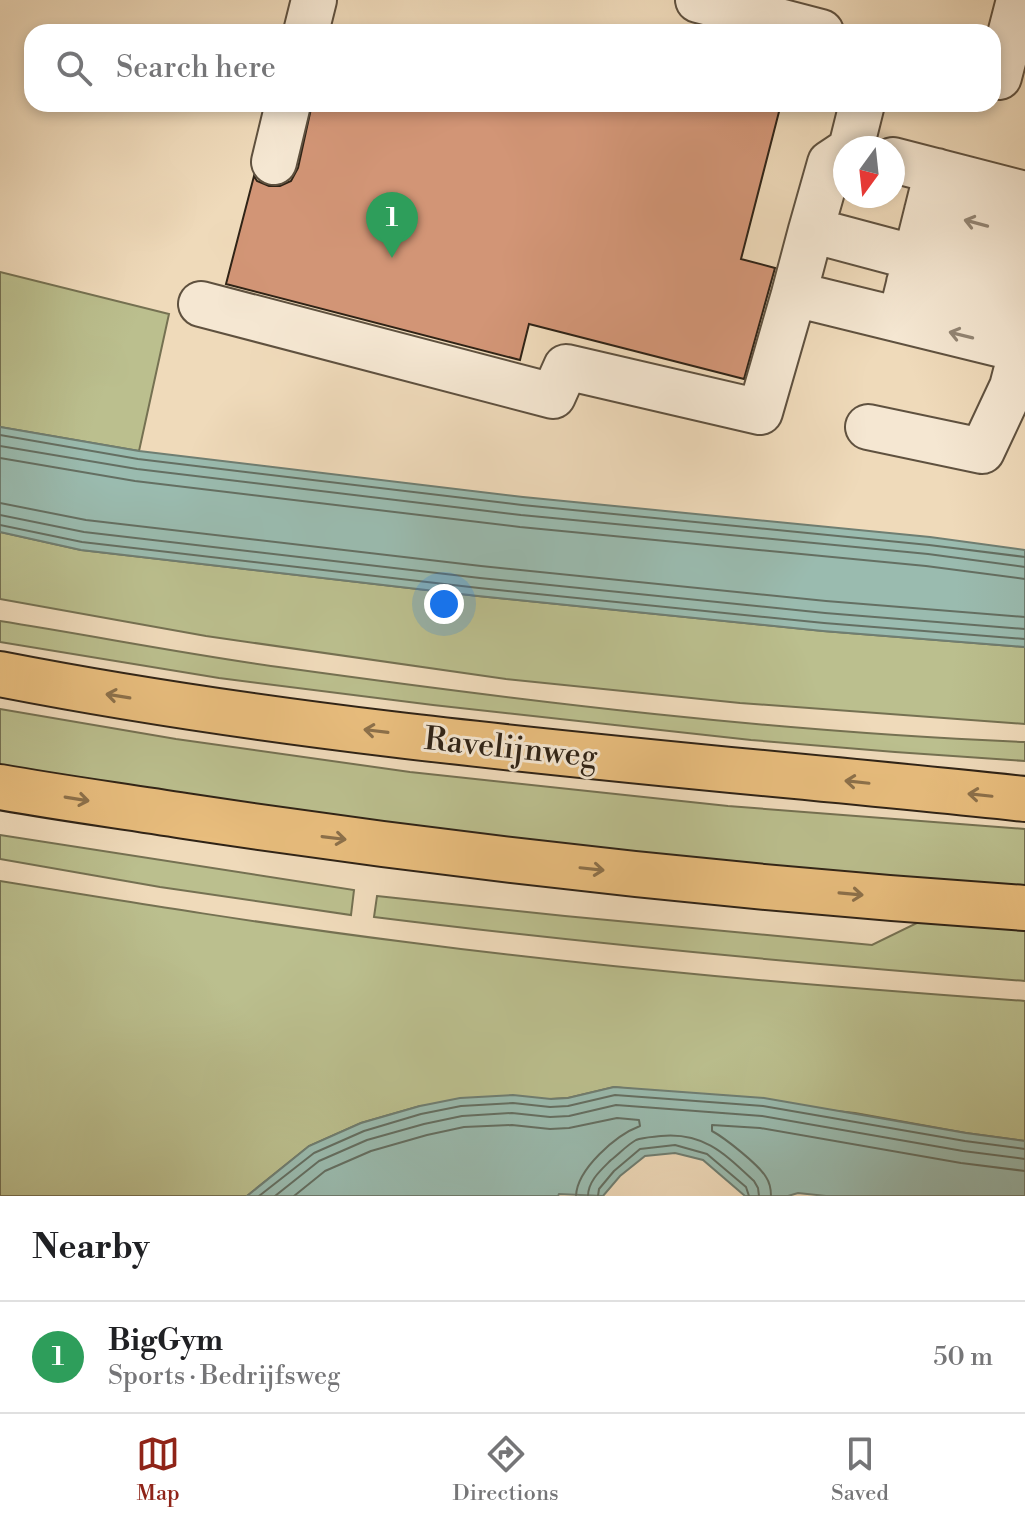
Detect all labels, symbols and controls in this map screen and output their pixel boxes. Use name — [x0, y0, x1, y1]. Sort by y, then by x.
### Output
search box — [24, 24, 1001, 112]
icon: search — [52, 46, 96, 90]
text: Search here — [116, 49, 276, 87]
north arrow — [833, 136, 905, 208]
pin: 1 — [366, 192, 418, 258]
one-way arrow — [964, 215, 990, 230]
one-way arrow — [948, 327, 974, 342]
your location — [424, 584, 464, 624]
one-way arrow — [106, 688, 131, 703]
street label: Ravelijnweg — [422, 719, 600, 777]
one-way arrow — [364, 723, 389, 738]
one-way arrow — [844, 774, 871, 789]
one-way arrow — [967, 787, 994, 802]
one-way arrow — [64, 792, 89, 807]
one-way arrow — [321, 831, 346, 846]
one-way arrow — [578, 862, 605, 877]
one-way arrow — [837, 887, 864, 902]
text: Nearby — [32, 1227, 150, 1269]
text: BigGym — [108, 1322, 223, 1360]
text: 1 — [52, 1341, 64, 1373]
text: 50 m — [933, 1341, 993, 1373]
text: Sports · Bedrijfsweg — [108, 1360, 341, 1392]
tab: Map — [136, 1432, 180, 1507]
tab: Directions — [453, 1432, 559, 1507]
tab: Saved — [831, 1432, 889, 1507]

